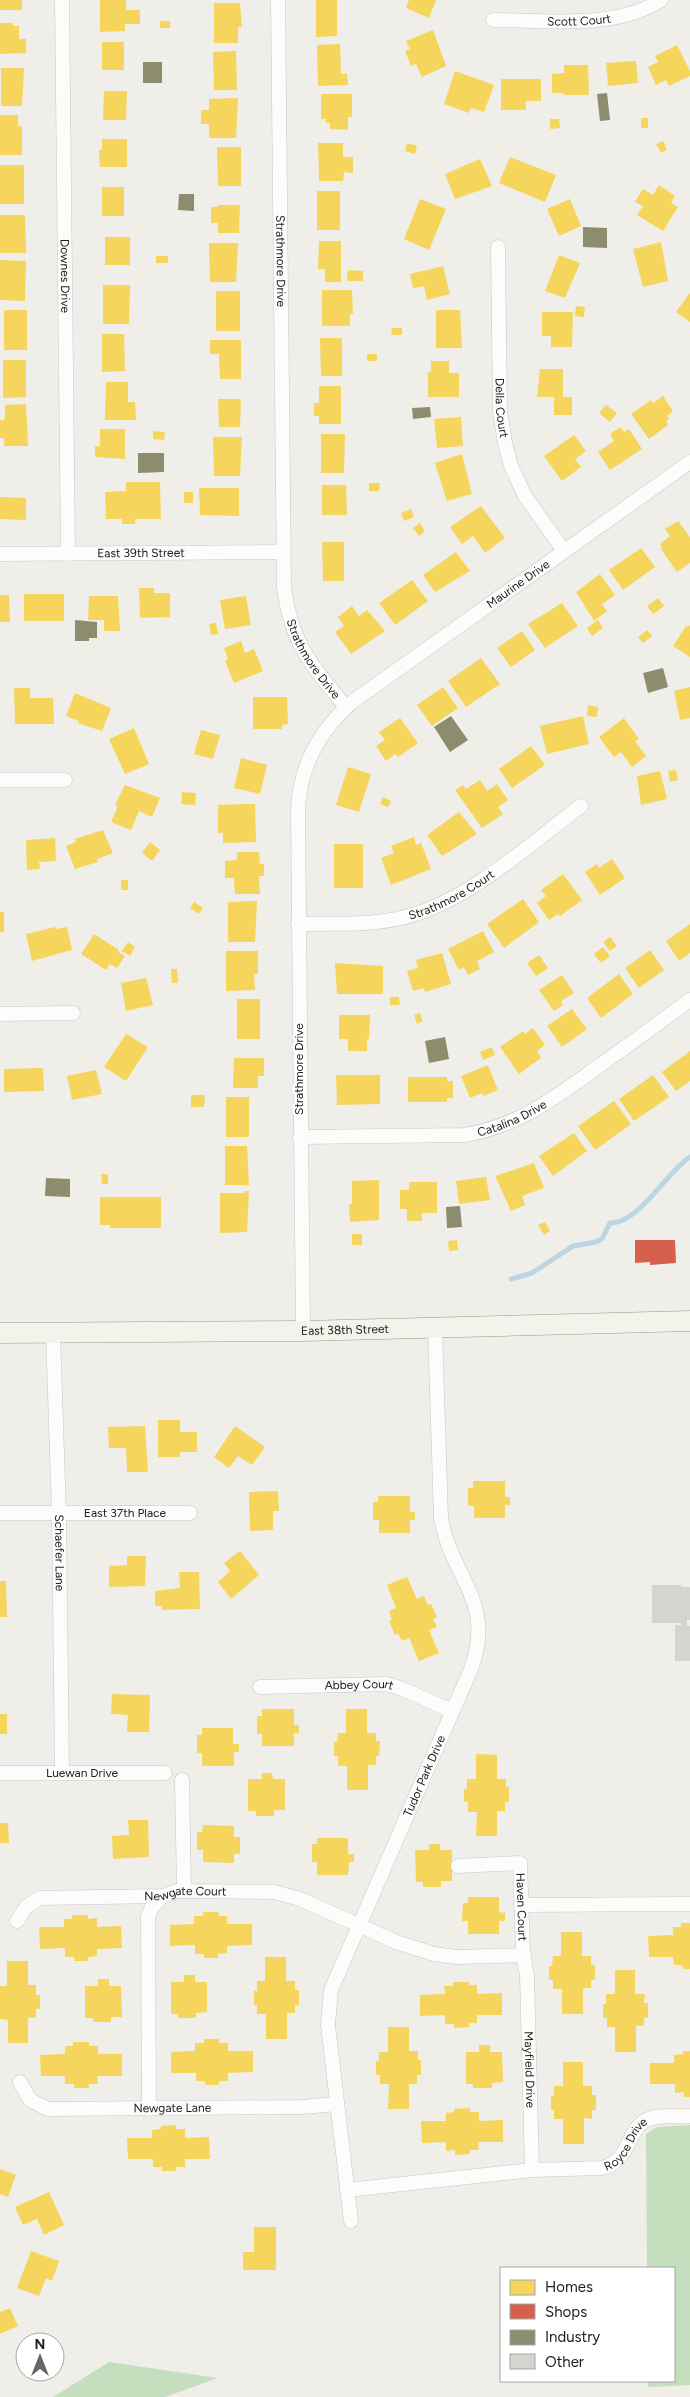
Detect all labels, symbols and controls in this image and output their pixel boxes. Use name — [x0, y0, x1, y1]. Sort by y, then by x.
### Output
street label: Scott Court — [547, 11, 612, 29]
street label: Strathmore Drive — [273, 215, 288, 307]
street label: Downes Drive — [58, 239, 72, 314]
street label: Della Court — [492, 378, 511, 439]
street label: East 39th Street — [97, 546, 185, 560]
street label: Maurine Drive — [484, 557, 553, 611]
street label: Strathmore Drive — [284, 617, 343, 702]
street label: Strathmore Court — [407, 867, 497, 923]
street label: Strathmore Drive — [292, 1023, 306, 1115]
street label: Catalina Drive — [476, 1097, 550, 1139]
street label: East 38th Street — [301, 1322, 390, 1338]
street label: East 37th Place — [84, 1506, 167, 1520]
street label: Schaefer Lane — [52, 1514, 67, 1592]
street label: Abbey Court — [324, 1677, 395, 1693]
street label: Tudor Park Drive — [400, 1733, 448, 1819]
street label: Luewan Drive — [46, 1766, 119, 1780]
street label: Haven Court — [513, 1873, 530, 1942]
street label: Newgate Court — [144, 1884, 227, 1904]
street label: Mayfield Drive — [521, 2031, 537, 2108]
street label: Newgate Lane — [133, 2101, 212, 2115]
street label: Royce Drive — [602, 2114, 650, 2174]
legend — [500, 2267, 675, 2382]
text: Homes — [545, 2278, 593, 2296]
text: Shops — [545, 2303, 587, 2321]
text: Industry — [545, 2328, 600, 2346]
north arrow — [15, 2332, 65, 2382]
text: N — [35, 2336, 45, 2353]
text: Other — [545, 2353, 584, 2371]

